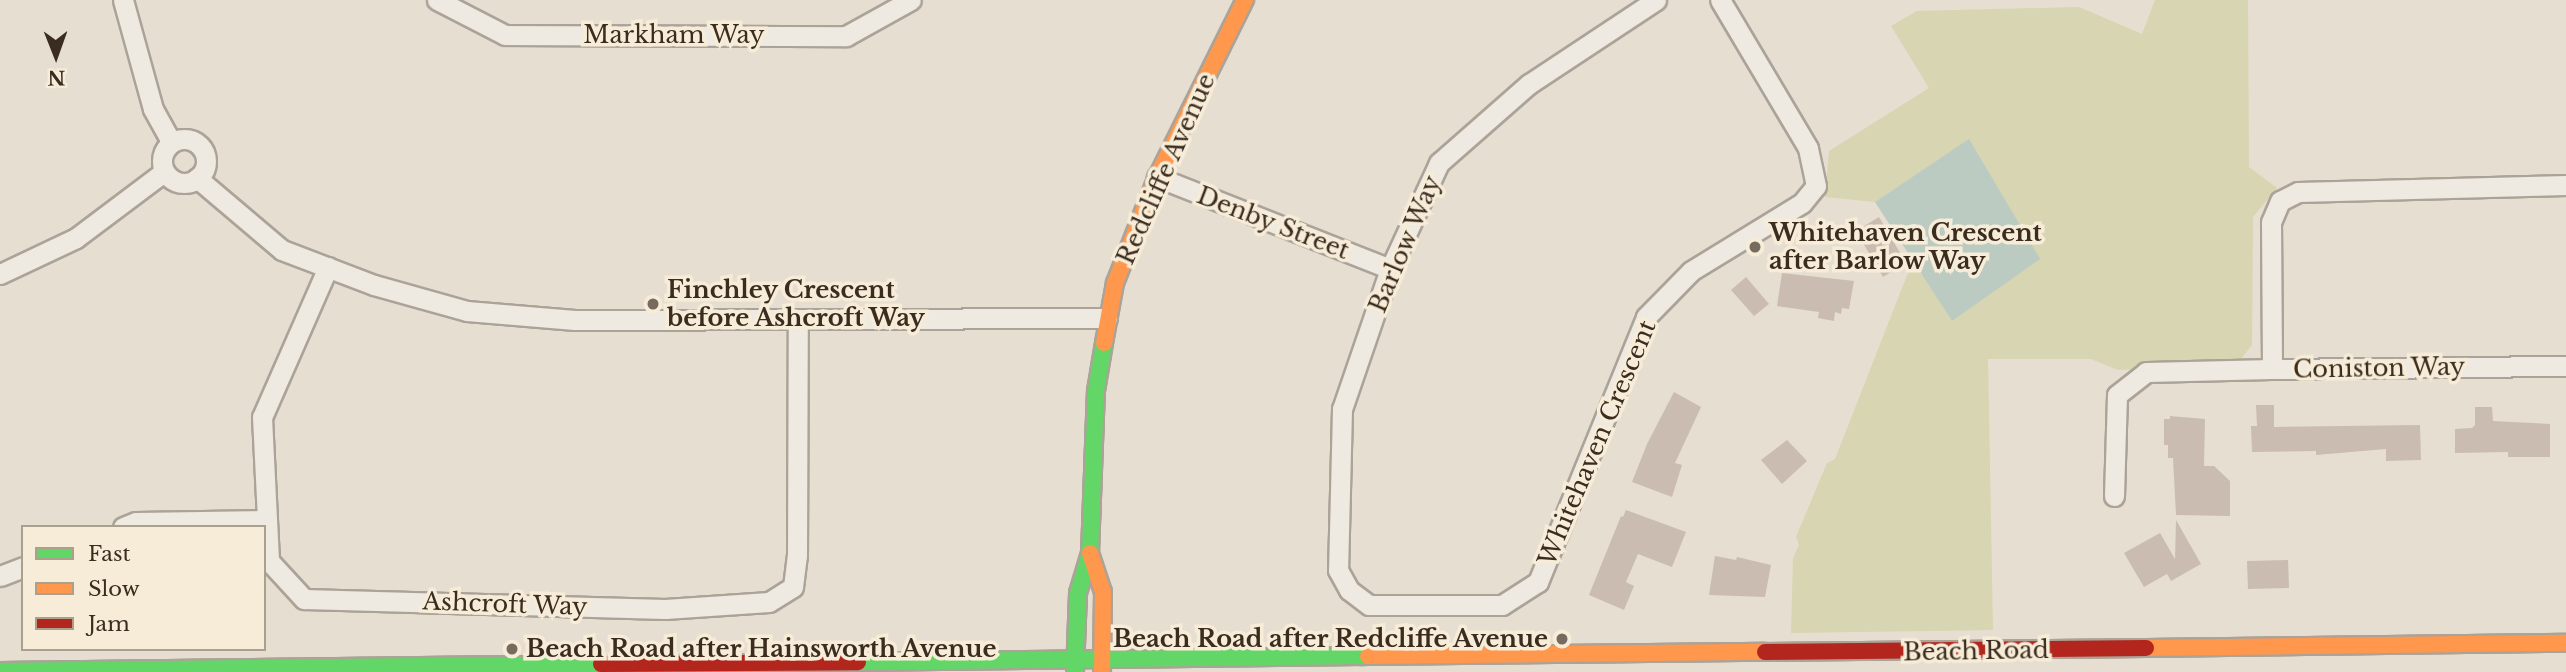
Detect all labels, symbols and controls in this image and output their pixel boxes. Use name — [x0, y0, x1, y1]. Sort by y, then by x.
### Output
north arrow — [21, 21, 91, 91]
street label: Markham Way — [583, 21, 765, 49]
text: N — [47, 66, 66, 89]
street label: Redcliffe Avenue — [1111, 69, 1221, 269]
street label: Barlow Way — [1363, 170, 1447, 318]
street label: Denby Street — [1193, 181, 1353, 265]
place label: Whitehaven Crescent after Barlow Way — [1769, 219, 2042, 275]
marker: Whitehaven Crescent after Barlow Way — [1747, 239, 1763, 255]
place label: Finchley Crescent before Ashcroft Way — [667, 276, 927, 332]
marker: Finchley Crescent before Ashcroft Way — [645, 296, 661, 312]
street label: Whitehaven Crescent — [1532, 316, 1662, 570]
street label: Coniston Way — [2292, 352, 2466, 384]
legend — [21, 525, 266, 651]
text: Fast — [88, 541, 130, 567]
text: Slow — [88, 576, 140, 602]
street label: Ashcroft Way — [422, 587, 588, 621]
text: Jam — [88, 611, 130, 637]
place label: Beach Road after Redcliffe Avenue — [1112, 625, 1548, 653]
marker: Beach Road after Redcliffe Avenue — [1554, 631, 1570, 647]
place label: Beach Road after Hainsworth Avenue — [526, 635, 998, 663]
street label: Beach Road — [1903, 635, 2049, 667]
marker: Beach Road after Hainsworth Avenue — [504, 641, 520, 657]

